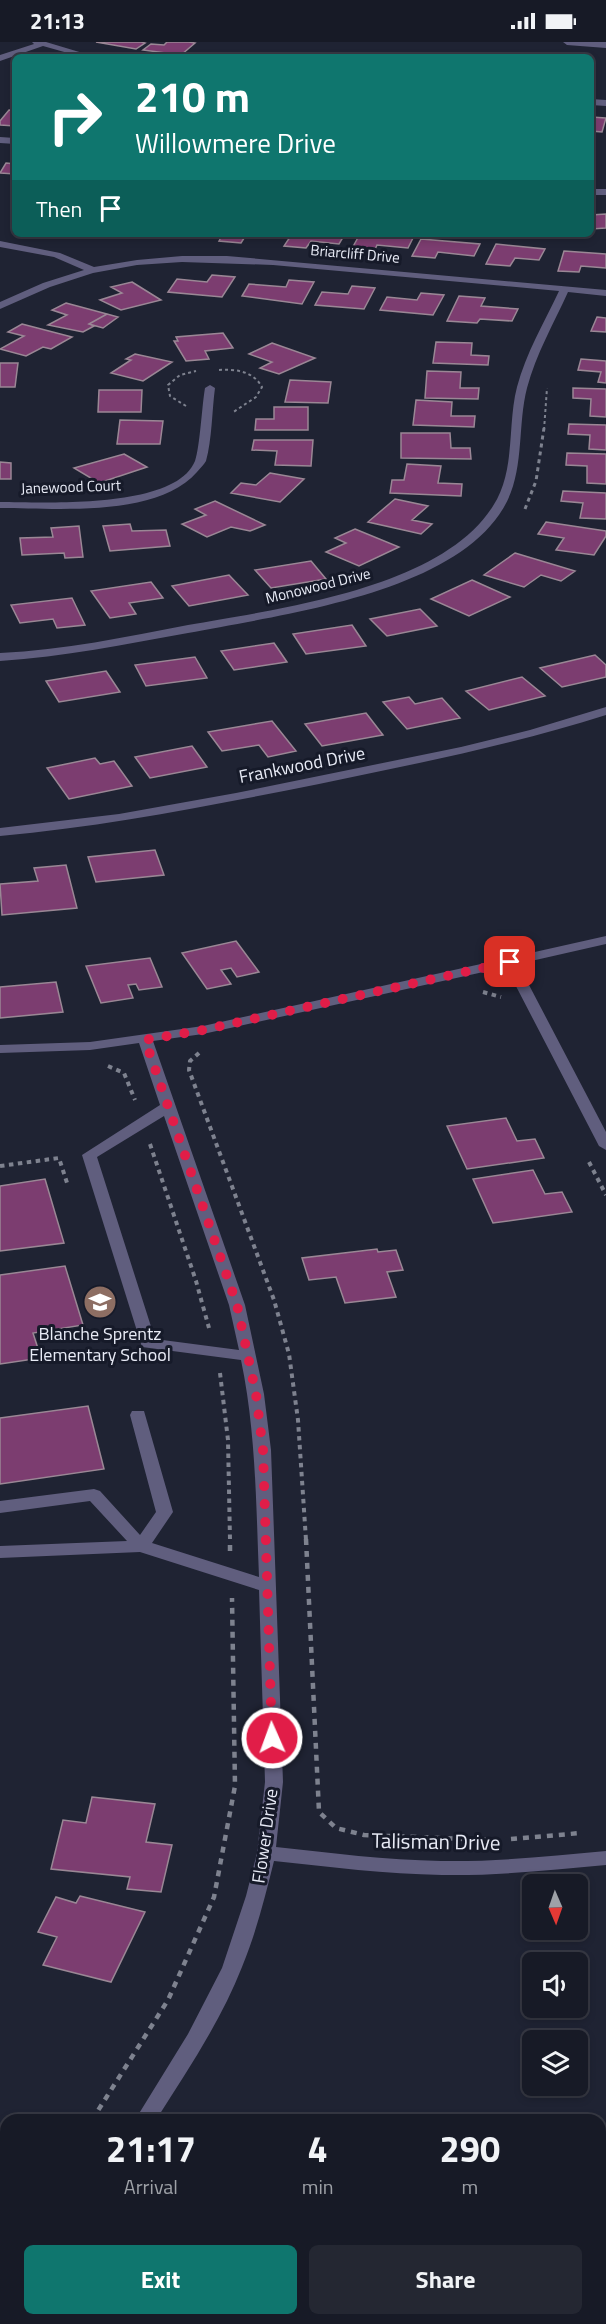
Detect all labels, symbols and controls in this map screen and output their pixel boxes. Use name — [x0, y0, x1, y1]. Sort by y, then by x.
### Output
text: 21:13 — [30, 4, 85, 38]
text: 210 m — [135, 64, 250, 128]
icon: right — [36, 78, 114, 156]
text: Willowmere Drive — [135, 122, 336, 163]
text: Then — [36, 192, 82, 226]
icon: arrive — [94, 192, 127, 225]
street label: Briarcliff Drive — [309, 238, 401, 269]
street label: Janewood Court — [21, 473, 122, 500]
street label: Monowood Drive — [263, 561, 373, 610]
street label: Frankwood Drive — [236, 739, 367, 790]
pin — [484, 936, 535, 987]
icon: arrive — [493, 945, 526, 978]
school or university icon: Blanche Sprentz Elementary School — [82, 1284, 118, 1320]
place label: Blanche Sprentz Elementary School — [29, 1320, 171, 1368]
position arrow — [240, 1706, 304, 1770]
street label: Flower Drive — [245, 1787, 285, 1885]
street label: Talisman Drive — [371, 1824, 501, 1858]
north arrow — [522, 1874, 588, 1940]
map controls — [522, 1874, 588, 2096]
button: sound — [522, 1952, 588, 2018]
button: layers — [522, 2030, 588, 2096]
text: 21:17 — [106, 2121, 196, 2176]
text: 4 — [308, 2121, 328, 2176]
text: 290 — [440, 2121, 500, 2176]
text: Arrival — [124, 2171, 178, 2202]
text: min — [302, 2171, 334, 2202]
text: m — [461, 2171, 478, 2202]
button: Exit — [24, 2245, 297, 2314]
button: Share — [309, 2245, 582, 2314]

